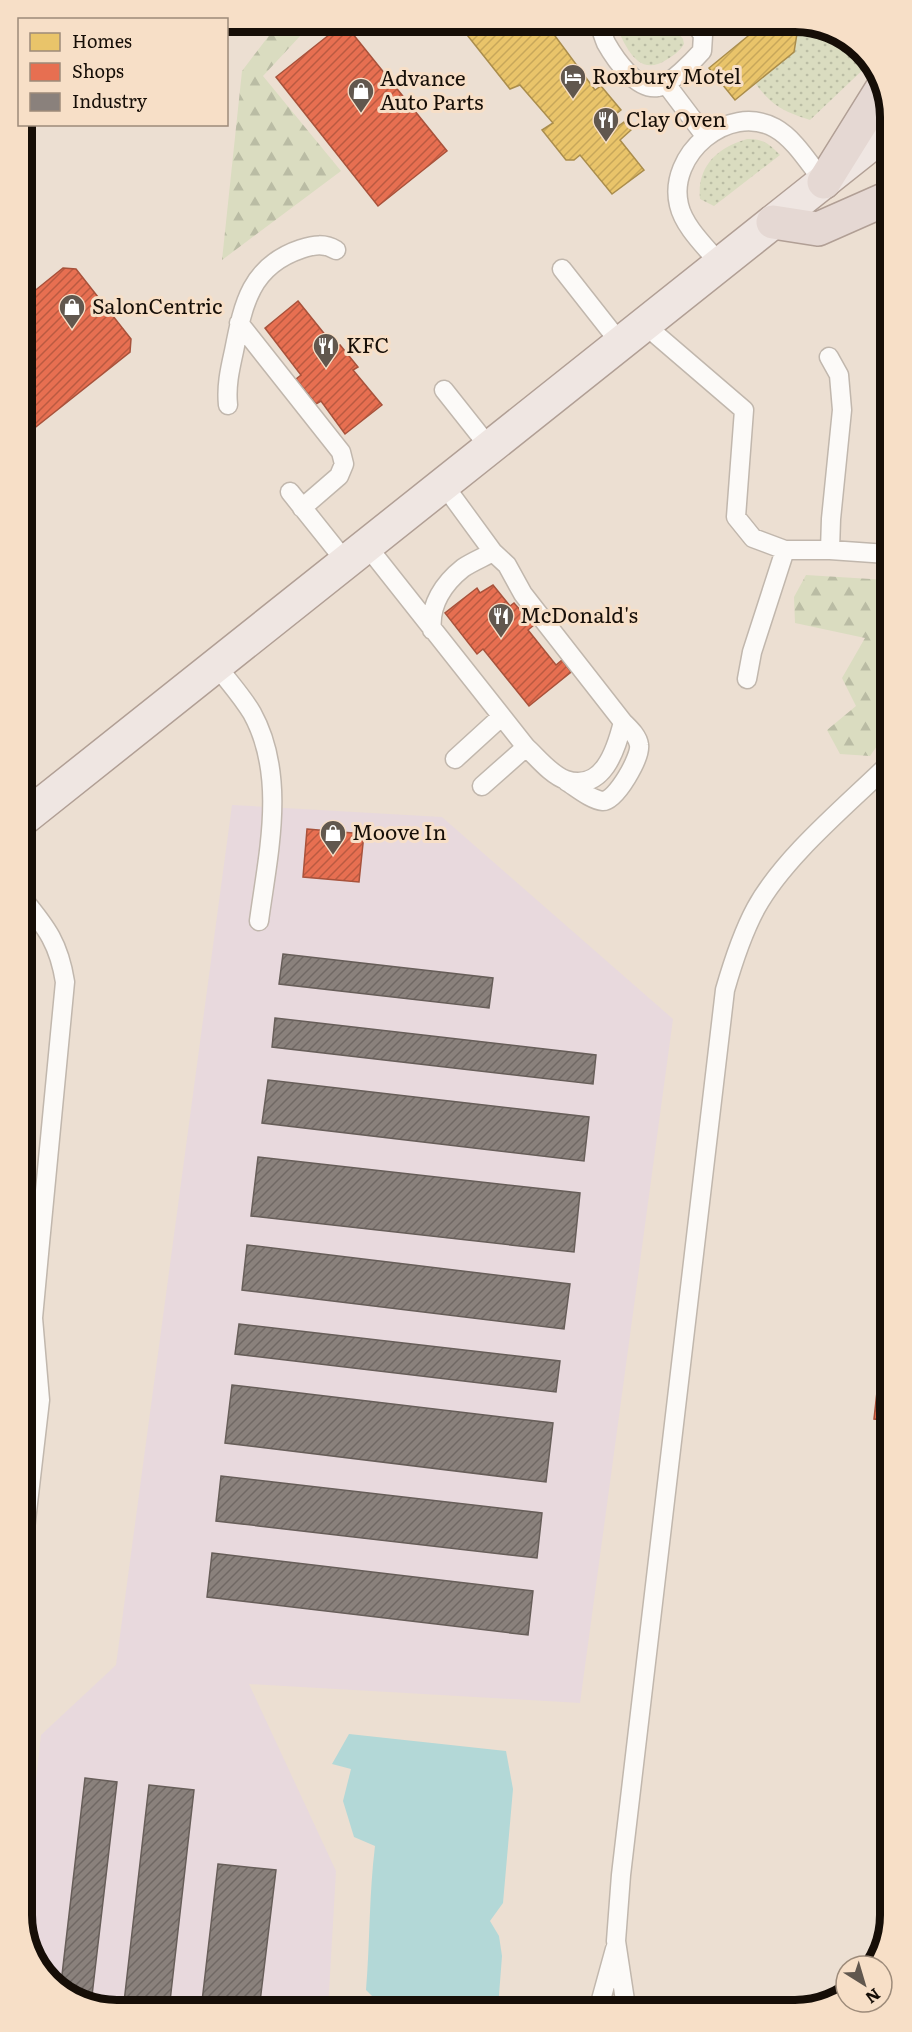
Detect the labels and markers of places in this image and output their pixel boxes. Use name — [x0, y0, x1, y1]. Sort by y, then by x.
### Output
place label: Roxbury Motel — [592, 59, 741, 90]
place label: Advance Auto Parts — [380, 61, 483, 116]
hotel icon: Roxbury Motel — [558, 62, 588, 100]
shop icon: Advance Auto Parts — [346, 76, 376, 114]
place label: Clay Oven — [626, 102, 726, 133]
restaurant icon: Clay Oven — [591, 105, 621, 143]
place label: SalonCentric — [92, 289, 223, 320]
shop icon: SalonCentric — [57, 292, 87, 330]
place label: KFC — [346, 328, 389, 359]
restaurant icon: KFC — [311, 331, 341, 369]
place label: McDonald's — [520, 598, 638, 629]
restaurant icon: McDonald's — [486, 601, 516, 639]
place label: Moove In — [352, 815, 447, 846]
shop icon: Moove In — [318, 818, 348, 856]

